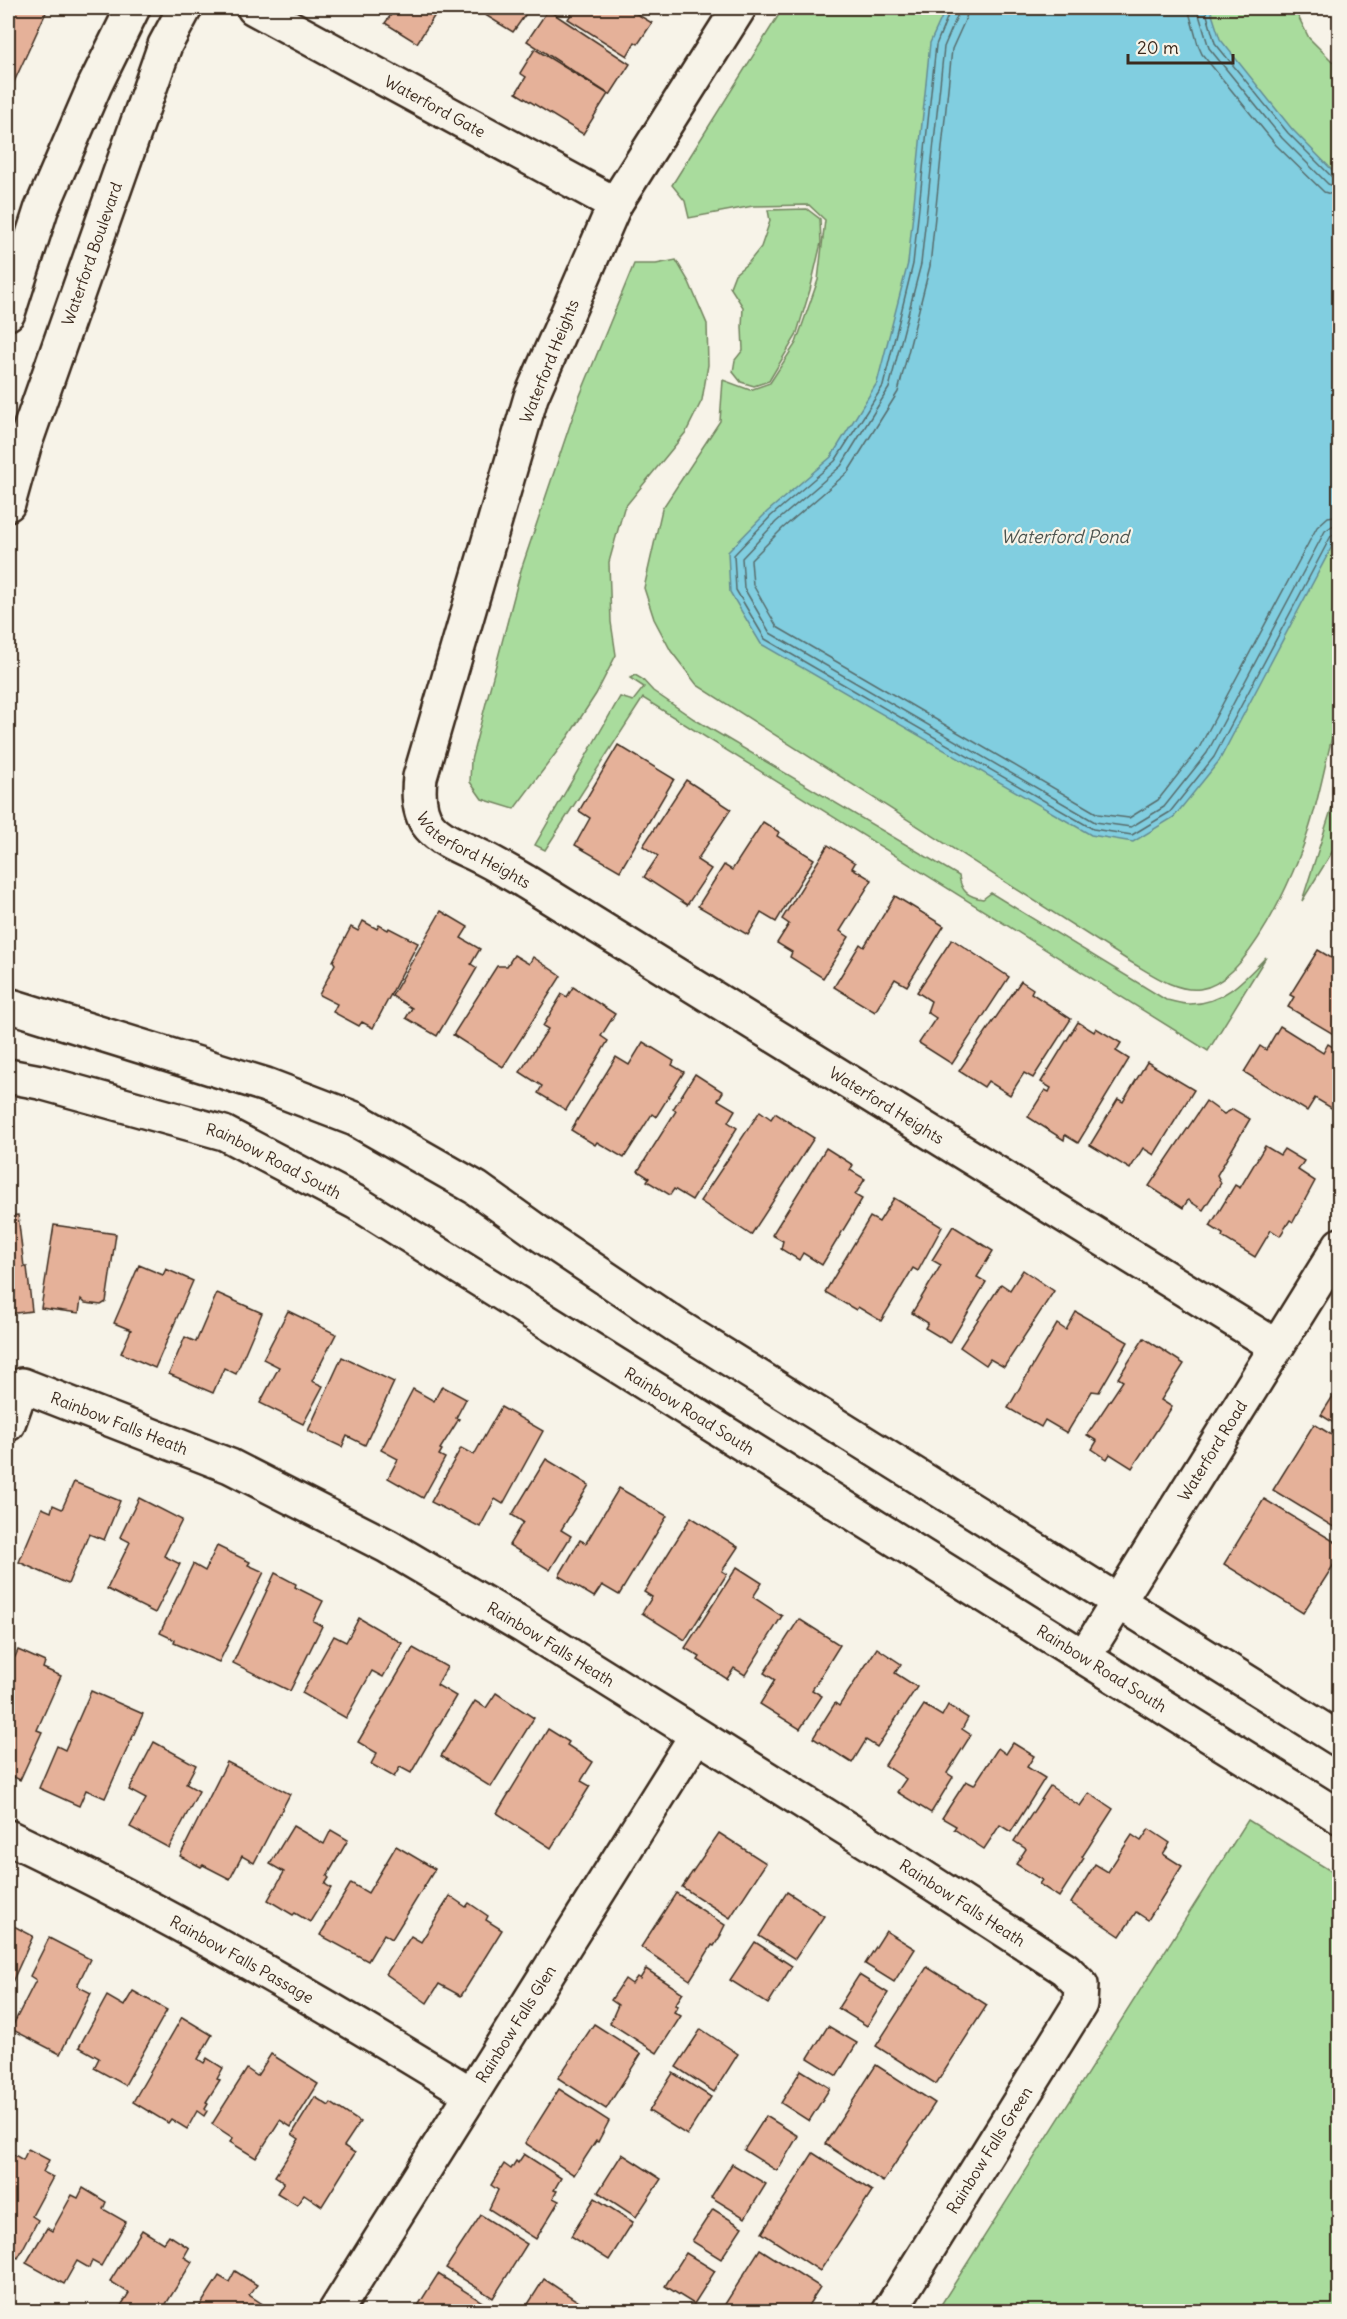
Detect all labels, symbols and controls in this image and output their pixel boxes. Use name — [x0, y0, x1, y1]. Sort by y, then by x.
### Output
scale bar — [1128, 27, 1233, 65]
text: 20 m — [1137, 36, 1179, 59]
street label: Waterford Gate — [381, 71, 489, 142]
street label: Waterford Boulevard — [57, 179, 126, 328]
street label: Waterford Heights — [515, 296, 583, 426]
water label: Waterford Pond — [1001, 525, 1132, 548]
street label: Waterford Heights — [412, 808, 535, 893]
street label: Waterford Heights — [826, 1062, 948, 1148]
street label: Rainbow Road South — [204, 1118, 345, 1203]
street label: Rainbow Road South — [621, 1363, 758, 1459]
street label: Rainbow Falls Heath — [48, 1387, 191, 1459]
street label: Waterford Road — [1173, 1397, 1251, 1505]
street label: Rainbow Falls Heath — [484, 1597, 618, 1691]
street label: Rainbow Road South — [1033, 1620, 1171, 1716]
street label: Rainbow Falls Heath — [896, 1855, 1029, 1951]
street label: Rainbow Falls Passage — [167, 1911, 317, 2007]
street label: Rainbow Falls Glen — [471, 1961, 560, 2086]
street label: Rainbow Falls Green — [942, 2083, 1036, 2217]

